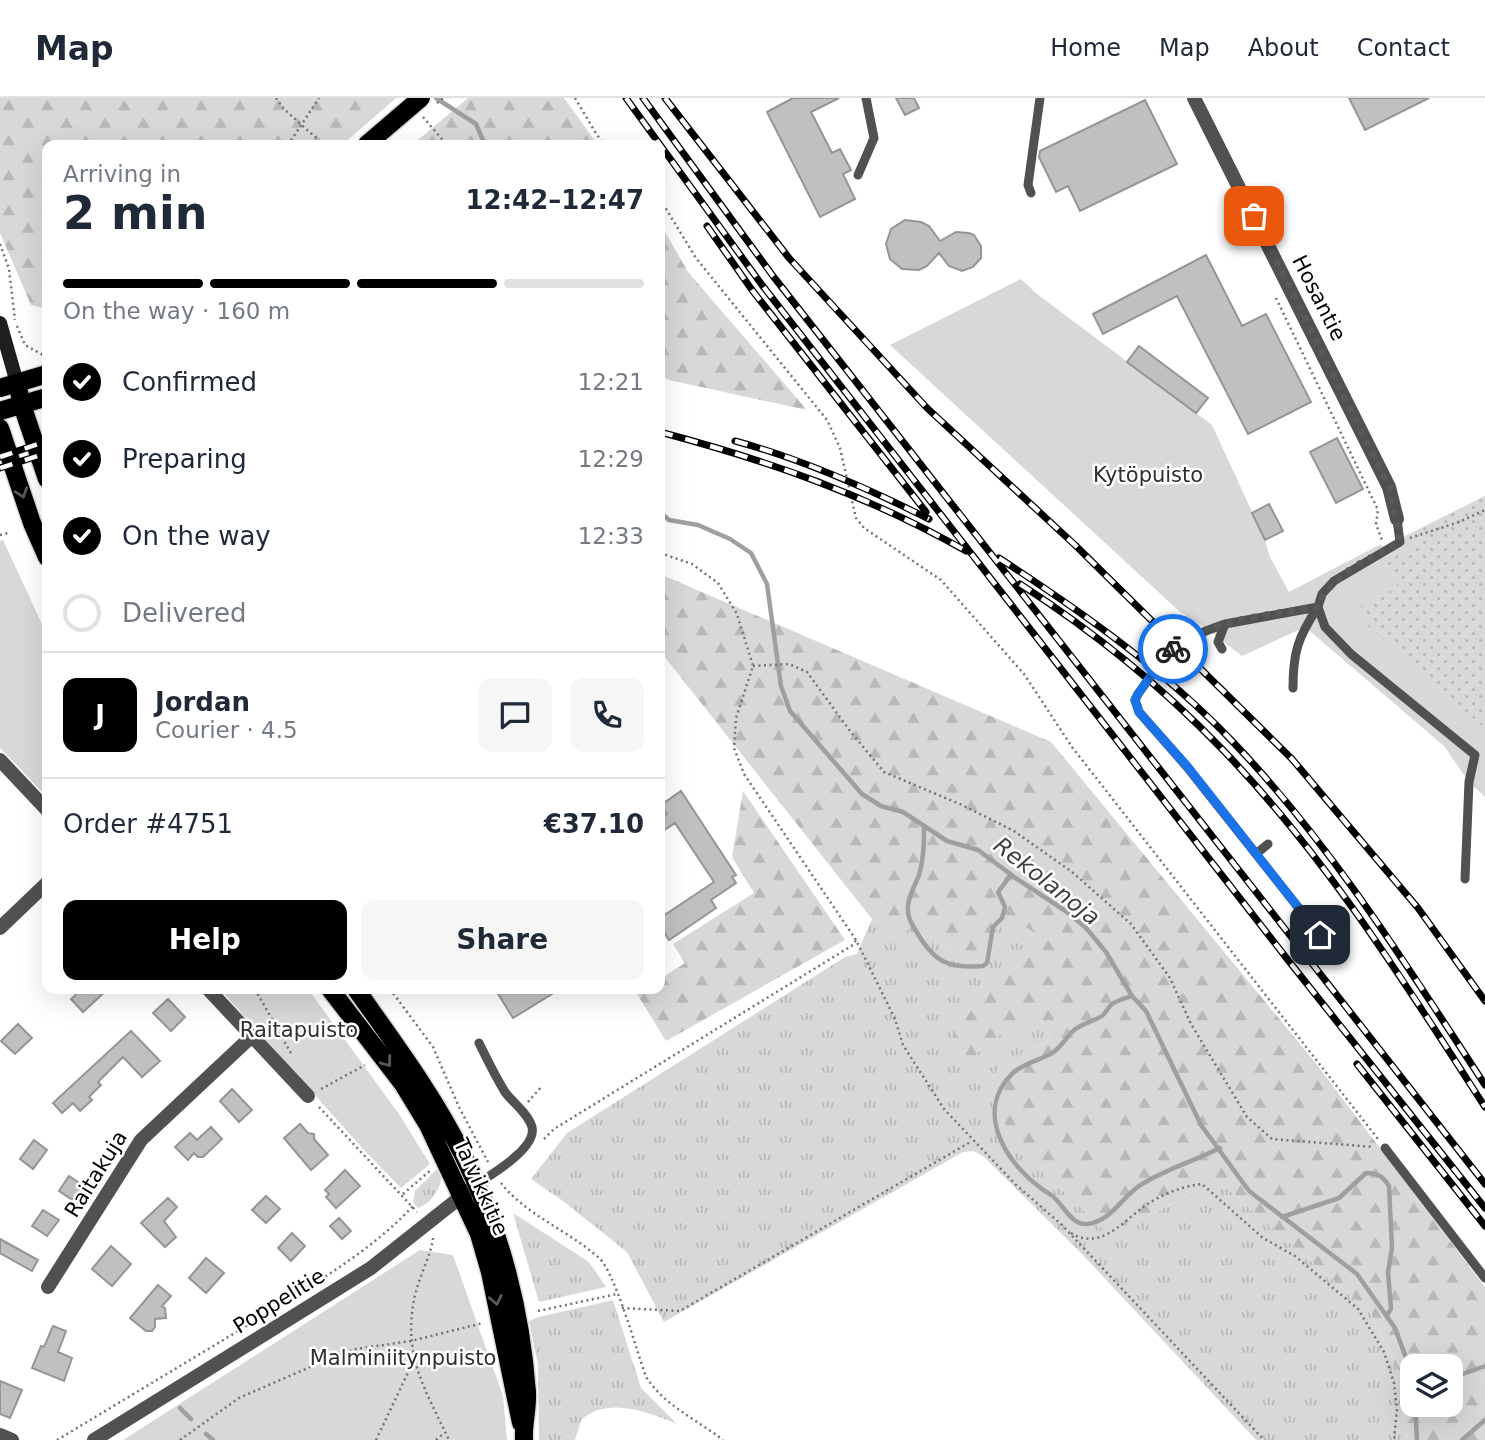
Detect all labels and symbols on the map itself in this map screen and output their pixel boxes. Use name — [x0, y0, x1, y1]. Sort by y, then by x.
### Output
pin — [1224, 186, 1284, 246]
street label: Hosantie — [1287, 251, 1351, 345]
park label: Kytöpuisto — [1093, 463, 1203, 487]
one-way arrow — [14, 487, 28, 499]
courier — [1138, 614, 1208, 684]
water label: Rekolanoja — [989, 832, 1105, 930]
pin — [1290, 905, 1350, 965]
park label: Raitapuisto — [240, 1018, 358, 1042]
one-way arrow — [378, 1055, 391, 1067]
street label: Raitakuja — [60, 1126, 132, 1222]
street label: Talvikkitie — [449, 1134, 513, 1239]
street label: Poppelitie — [229, 1264, 329, 1338]
one-way arrow — [487, 1294, 502, 1306]
park label: Malminiitynpuisto — [310, 1346, 496, 1370]

